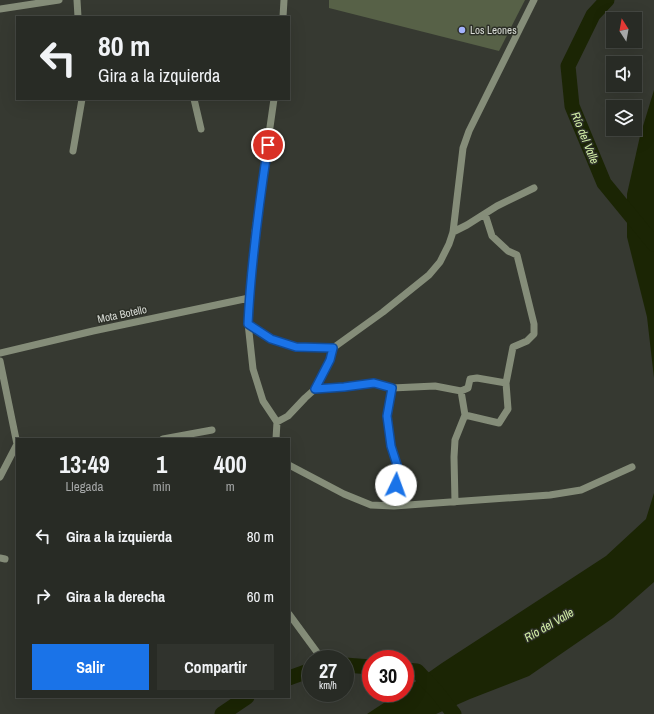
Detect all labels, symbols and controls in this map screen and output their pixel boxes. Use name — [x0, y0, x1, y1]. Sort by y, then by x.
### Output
north arrow — [606, 12, 642, 48]
map controls — [606, 12, 642, 136]
place label: Los Leones — [470, 23, 517, 37]
marker: Los Leones — [457, 25, 467, 35]
text: 80 m — [98, 27, 150, 65]
icon: left — [32, 32, 84, 84]
button: sound — [606, 56, 642, 92]
text: Gira a la izquierda — [98, 63, 220, 88]
button: layers — [606, 100, 642, 136]
water label: Río del Valle — [567, 110, 603, 167]
pin — [251, 128, 285, 162]
icon: arrive — [257, 134, 279, 156]
street label: Mota Botello — [96, 302, 148, 326]
text: 13:49 — [59, 448, 110, 480]
text: 1 — [156, 448, 167, 480]
text: 400 — [214, 448, 247, 480]
position arrow — [375, 464, 417, 506]
text: Llegada — [65, 478, 103, 495]
text: min — [153, 478, 171, 495]
text: m — [226, 478, 235, 495]
icon: left — [32, 525, 54, 547]
text: Gira a la izquierda — [66, 526, 172, 547]
text: 80 m — [247, 526, 274, 547]
icon: right — [32, 585, 54, 607]
text: Gira a la derecha — [66, 586, 165, 607]
text: 60 m — [247, 586, 274, 607]
water label: Río del Valle — [521, 604, 577, 646]
button: Salir — [32, 644, 149, 690]
button: Compartir — [157, 644, 274, 690]
speed limit sign: 30 — [362, 650, 414, 702]
text: 27 — [319, 657, 337, 684]
text: km/h — [319, 679, 337, 692]

